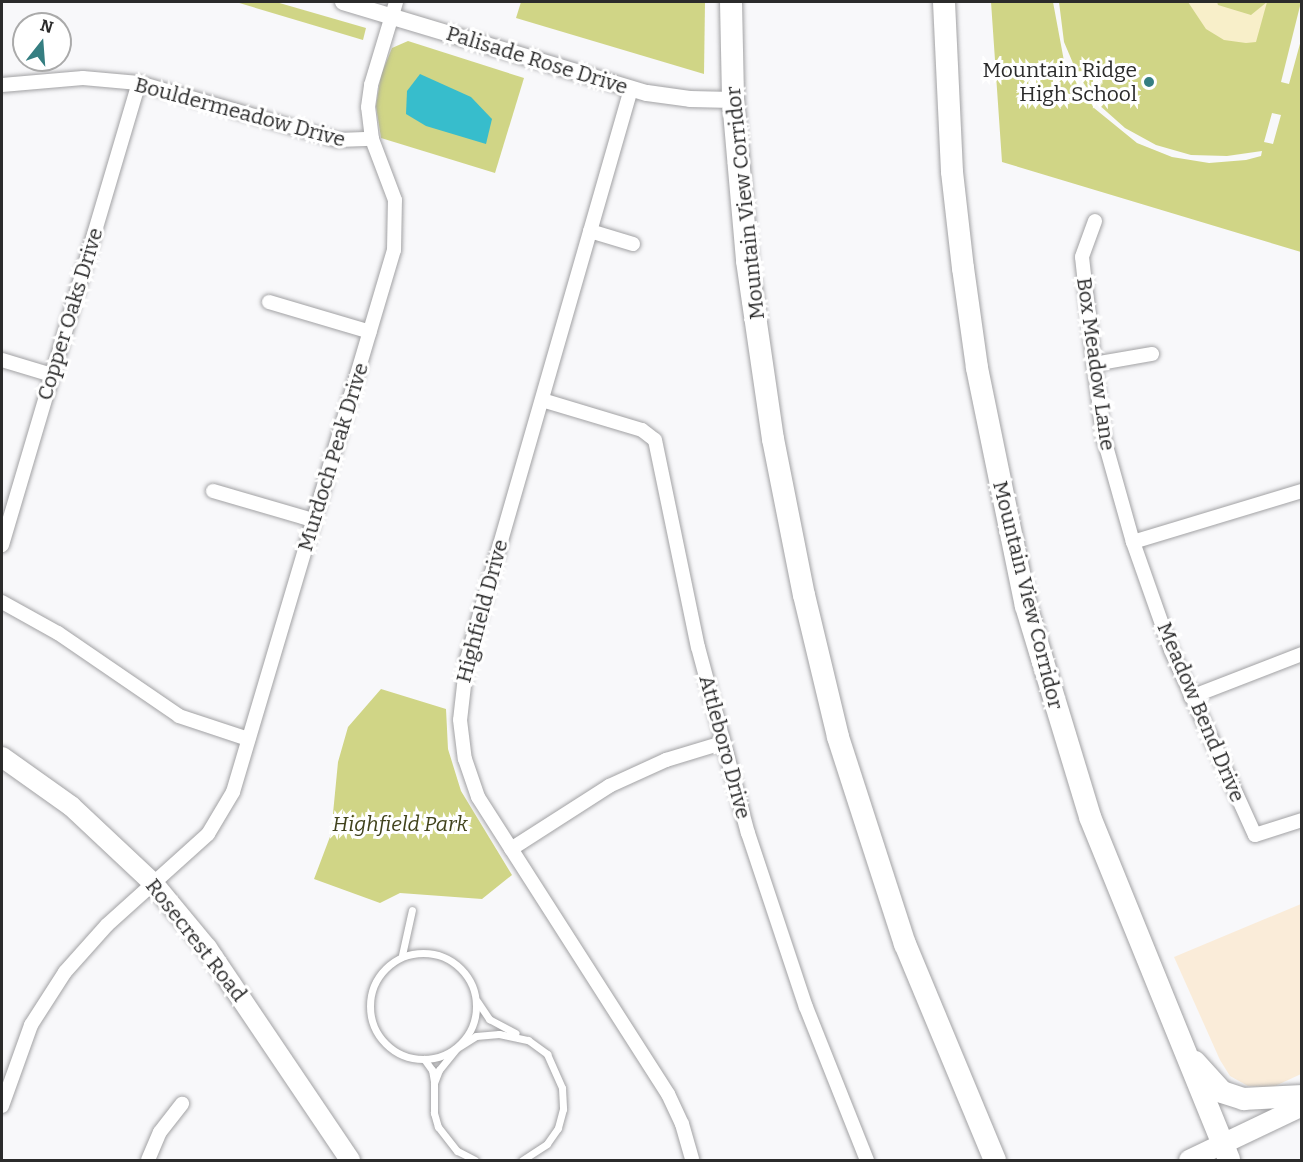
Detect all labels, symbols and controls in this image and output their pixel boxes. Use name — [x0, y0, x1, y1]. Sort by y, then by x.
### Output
north arrow — [12, 12, 72, 72]
text: N — [38, 15, 56, 37]
street label: Palisade Rose Drive — [443, 20, 631, 100]
place label: Mountain Ridge High School — [982, 57, 1137, 107]
street label: Bouldermeadow Drive — [132, 72, 348, 152]
marker: Mountain Ridge High School — [1142, 75, 1156, 89]
street label: Mountain View Corridor — [720, 85, 770, 321]
street label: Copper Oaks Drive — [32, 225, 108, 403]
street label: Box Meadow Lane — [1071, 276, 1121, 452]
street label: Murdoch Peak Drive — [292, 360, 374, 554]
street label: Mountain View Corridor — [987, 478, 1069, 712]
street label: Highfield Drive — [451, 537, 513, 685]
street label: Meadow Bend Drive — [1152, 618, 1250, 806]
street label: Attleboro Drive — [694, 672, 756, 822]
park label: Highfield Park — [332, 811, 468, 837]
street label: Rosecrest Road — [140, 874, 252, 1006]

